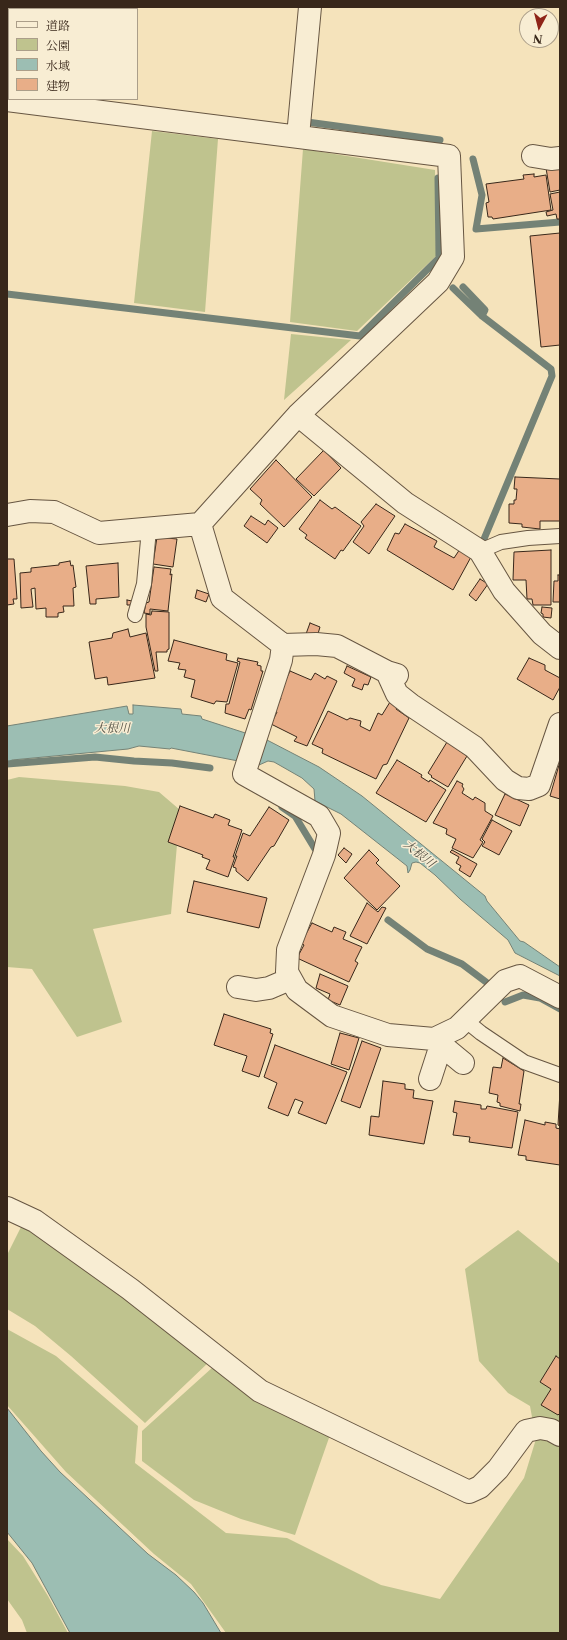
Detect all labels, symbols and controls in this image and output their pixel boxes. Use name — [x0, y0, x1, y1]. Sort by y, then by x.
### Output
legend — [8, 8, 138, 100]
north arrow — [519, 8, 559, 48]
text: 道路 — [46, 18, 70, 33]
text: N — [532, 31, 543, 46]
text: 公園 — [46, 38, 70, 53]
text: 水域 — [46, 58, 70, 73]
text: 建物 — [46, 78, 70, 93]
water label: 大根川 — [94, 722, 130, 736]
water label: 大根川 — [400, 837, 438, 871]

